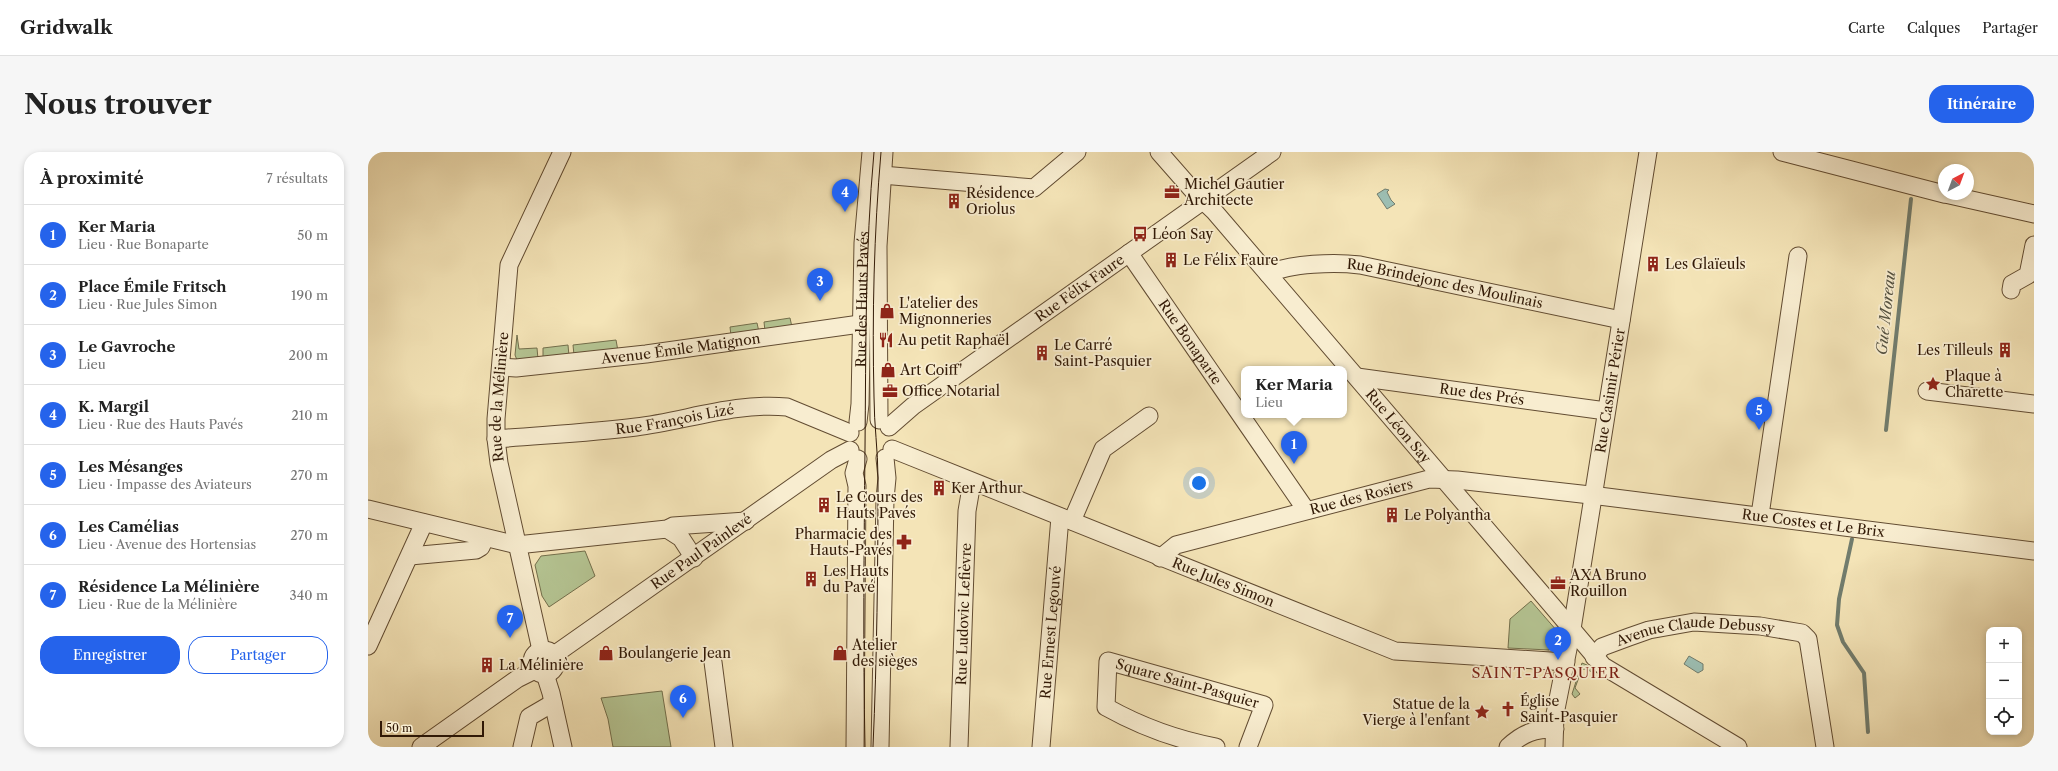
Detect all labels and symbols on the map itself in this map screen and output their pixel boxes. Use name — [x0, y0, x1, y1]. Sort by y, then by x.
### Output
north arrow — [1938, 164, 1974, 200]
place label: Michel Gautier Architecte — [1183, 175, 1285, 209]
pin: 4 — [832, 179, 858, 212]
office icon: Michel Gautier Architecte — [1163, 183, 1181, 201]
place label: Résidence Oriolus — [966, 184, 1035, 218]
building icon: Résidence Oriolus — [945, 192, 963, 210]
bus stop icon: Léon Say — [1131, 225, 1149, 243]
place label: Léon Say — [1152, 225, 1213, 243]
street label: Rue des Hauts Pavés — [852, 230, 873, 368]
street label: Rue Félix Faure — [1032, 250, 1128, 326]
building icon: Le Félix Faure — [1162, 251, 1180, 269]
place label: Le Félix Faure — [1183, 251, 1279, 269]
street label: Rue Brindejonc des Moulinais — [1346, 255, 1545, 312]
building icon: Les Glaïeuls — [1644, 255, 1662, 273]
place label: Les Glaïeuls — [1665, 255, 1746, 273]
pin: 3 — [807, 268, 833, 301]
water label: Gué Moreau — [1872, 270, 1899, 356]
place label: L'atelier des Mignonneries — [899, 294, 992, 328]
street label: Rue Bonaparte — [1155, 296, 1226, 388]
shop icon: L'atelier des Mignonneries — [878, 302, 896, 320]
street label: Rue Casimir Périer — [1591, 327, 1629, 454]
street label: Avenue Émile Matignon — [599, 329, 762, 368]
street label: Rue de la Mélinière — [487, 331, 512, 463]
restaurant icon: Au petit Raphaël — [877, 331, 895, 349]
place label: Au petit Raphaël — [897, 331, 1009, 349]
place label: Le Carré Saint-Pasquier — [1054, 336, 1152, 370]
place label: Les Tilleuls — [1917, 341, 1993, 359]
building icon: Les Tilleuls — [1996, 341, 2014, 359]
building icon: Le Carré Saint-Pasquier — [1033, 344, 1051, 362]
shop icon: Art Coiff' — [879, 361, 897, 379]
place label: Art Coiff' — [899, 361, 962, 379]
place label: Plaque à Charette — [1945, 367, 2003, 401]
place icon: Plaque à Charette — [1924, 375, 1942, 393]
street label: Rue des Prés — [1438, 379, 1525, 409]
office icon: Office Notarial — [881, 382, 899, 400]
place label: Office Notarial — [902, 382, 1000, 400]
street label: Rue Léon Say — [1362, 385, 1435, 467]
pin: 5 — [1746, 397, 1772, 430]
street label: Rue François Lizé — [615, 400, 735, 438]
pin: 1 — [1281, 431, 1307, 464]
your location — [1189, 473, 1209, 493]
street label: Rue des Rosiers — [1308, 475, 1415, 519]
building icon: Ker Arthur — [930, 479, 948, 497]
place label: Ker Arthur — [951, 479, 1023, 497]
place label: Le Cours des Hauts Pavés — [836, 488, 923, 522]
building icon: Le Cours des Hauts Pavés — [815, 496, 833, 514]
street label: Rue Costes et Le Brix — [1741, 505, 1887, 541]
building icon: Le Polyantha — [1383, 506, 1401, 524]
place label: Le Polyantha — [1404, 506, 1492, 524]
street label: Rue Paul Painlevé — [647, 509, 755, 593]
place label: Pharmacie des Hauts-Pavés — [795, 525, 892, 559]
pharmacy icon: Pharmacie des Hauts-Pavés — [895, 533, 913, 551]
street label: Rue Ludovic Lefièvre — [952, 542, 975, 686]
street label: Rue Jules Simon — [1169, 553, 1277, 611]
place label: Les Hauts du Pavé — [823, 562, 889, 596]
street label: Rue Ernest Legouvé — [1036, 565, 1065, 700]
place label: AXA Bruno Rouillon — [1569, 566, 1647, 600]
building icon: Les Hauts du Pavé — [802, 570, 820, 588]
office icon: AXA Bruno Rouillon — [1549, 574, 1567, 592]
pin: 7 — [497, 605, 523, 638]
street label: Avenue Claude Debussy — [1613, 613, 1776, 650]
pin: 2 — [1545, 627, 1571, 660]
place label: Atelier des sièges — [851, 636, 918, 670]
shop icon: Boulangerie Jean — [597, 644, 615, 662]
place label: Boulangerie Jean — [618, 644, 731, 662]
shop icon: Atelier des sièges — [831, 644, 849, 662]
street label: Square Saint-Pasquier — [1114, 655, 1261, 712]
building icon: La Mélinière — [478, 656, 496, 674]
place label: La Mélinière — [499, 656, 584, 674]
district label: SAINT-PASQUIER — [1472, 663, 1620, 682]
pin: 6 — [670, 685, 696, 718]
place label: Église Saint-Pasquier — [1520, 692, 1618, 726]
place label: Statue de la Vierge à l'enfant — [1361, 695, 1471, 729]
church icon: Église Saint-Pasquier — [1499, 700, 1517, 718]
place icon: Statue de la Vierge à l'enfant — [1473, 703, 1491, 721]
scale bar — [380, 719, 484, 738]

